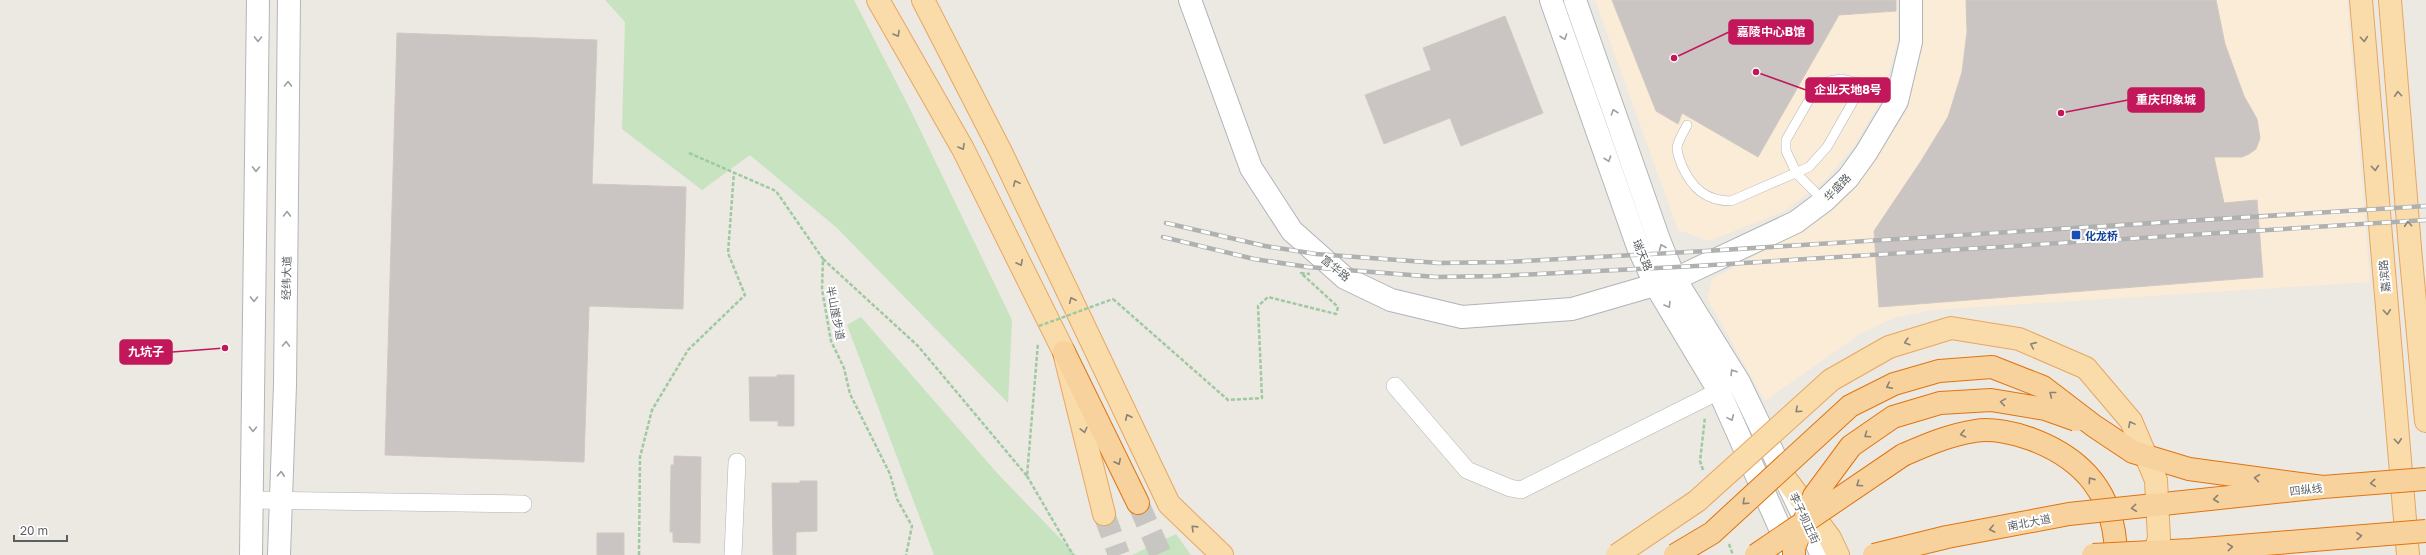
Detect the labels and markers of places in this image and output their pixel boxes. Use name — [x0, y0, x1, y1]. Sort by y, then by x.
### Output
callout: 嘉陵中心B馆 — [1729, 20, 1813, 44]
callout: 企业天地8号 — [1806, 78, 1890, 102]
callout: 重庆印象城 — [2128, 88, 2204, 112]
marker: 化龙桥 — [2070, 229, 2082, 241]
place label: 化龙桥 — [2085, 229, 2118, 242]
callout: 九坑子 — [120, 340, 172, 364]

